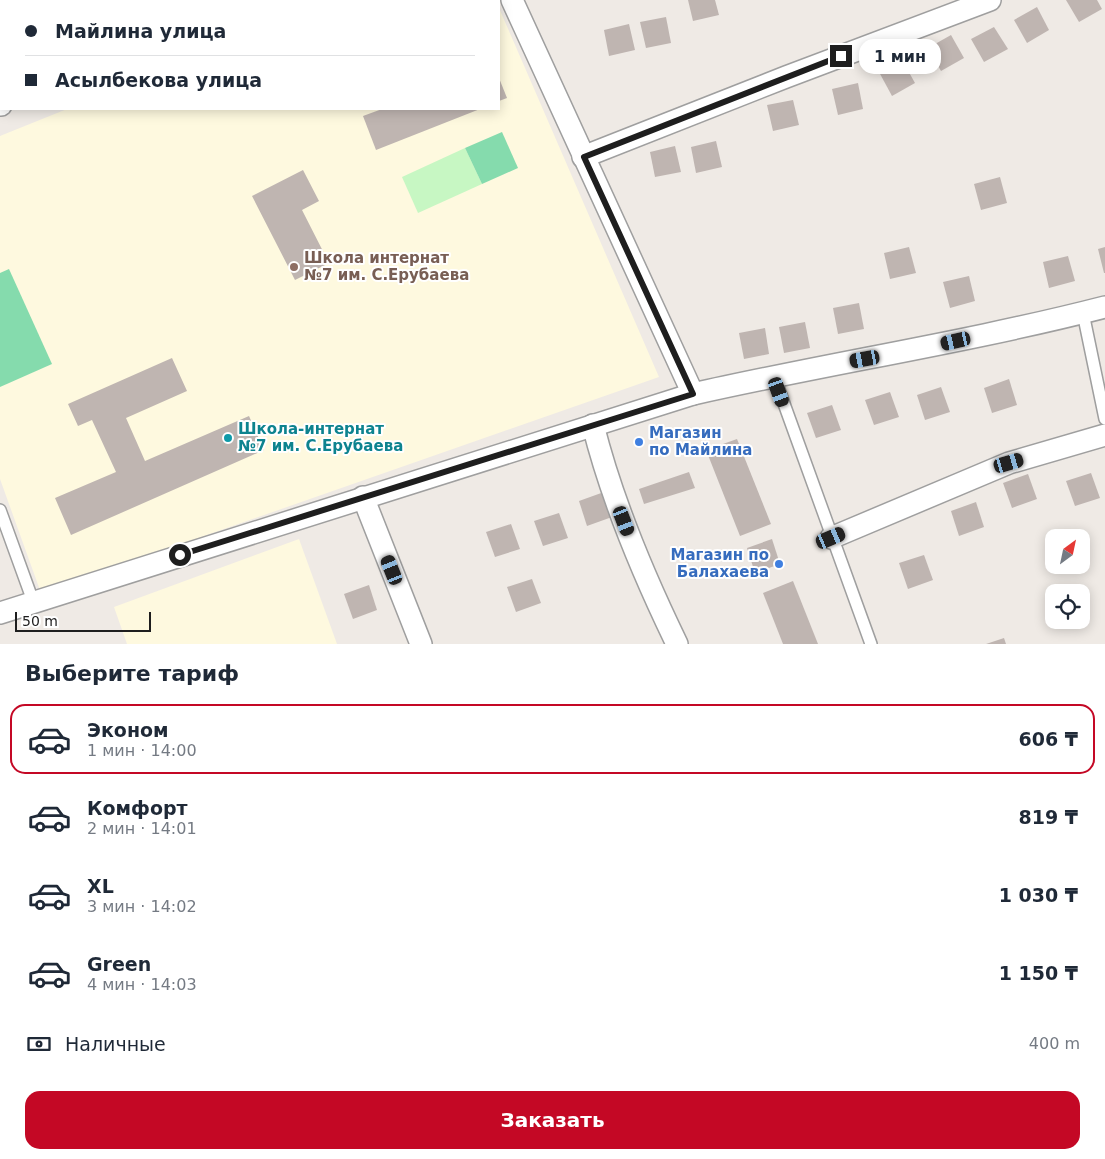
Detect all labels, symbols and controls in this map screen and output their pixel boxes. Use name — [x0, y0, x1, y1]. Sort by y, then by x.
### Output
text: Майлина улица — [55, 20, 226, 42]
callout: 1 мин — [858, 38, 941, 74]
route end — [830, 45, 852, 67]
text: 1 мин — [874, 47, 926, 66]
text: Асылбекова улица — [55, 69, 262, 91]
place label: Школа интернат №7 им. С.Ерубаева — [304, 249, 469, 284]
marker: Школа интернат №7 им. С.Ерубаева — [288, 261, 300, 273]
car — [939, 330, 972, 352]
car — [848, 349, 881, 369]
car — [766, 375, 791, 409]
place label: Школа-интернат №7 им. С.Ерубаева — [238, 420, 403, 455]
place label: Магазин по Майлина — [649, 424, 752, 459]
marker: Школа-интернат №7 им. С.Ерубаева — [222, 432, 234, 444]
marker: Магазин по Майлина — [633, 436, 645, 448]
car — [992, 452, 1025, 474]
car — [611, 504, 636, 538]
car — [814, 525, 847, 551]
north arrow — [1045, 529, 1090, 574]
map controls — [1045, 529, 1090, 629]
route start — [169, 544, 191, 566]
place label: Магазин по Балахаева — [671, 546, 769, 581]
car — [379, 553, 404, 587]
marker: Магазин по Балахаева — [773, 558, 785, 570]
button: locate — [1045, 584, 1090, 629]
scale bar — [15, 609, 151, 632]
text: 50 m — [22, 613, 58, 629]
text: Выберите тариф — [25, 661, 239, 686]
icon: car — [27, 717, 72, 762]
text: Эконом — [87, 719, 169, 741]
text: 606 ₸ — [1019, 728, 1078, 750]
text: 1 мин · 14:00 — [87, 741, 197, 760]
icon: car — [27, 795, 72, 840]
text: Комфорт — [87, 797, 188, 819]
text: 819 ₸ — [1019, 806, 1078, 828]
text: 2 мин · 14:01 — [87, 819, 197, 838]
icon: car — [27, 873, 72, 918]
text: XL — [87, 875, 114, 897]
text: 1 030 ₸ — [999, 884, 1078, 906]
text: 3 мин · 14:02 — [87, 897, 197, 916]
icon: car — [27, 951, 72, 996]
text: Green — [87, 953, 151, 975]
text: 1 150 ₸ — [999, 962, 1078, 984]
text: 4 мин · 14:03 — [87, 975, 197, 994]
icon: cash — [25, 1030, 53, 1058]
text: Наличные — [65, 1033, 166, 1055]
text: 400 m — [1029, 1034, 1080, 1053]
button: Заказать — [25, 1091, 1080, 1149]

